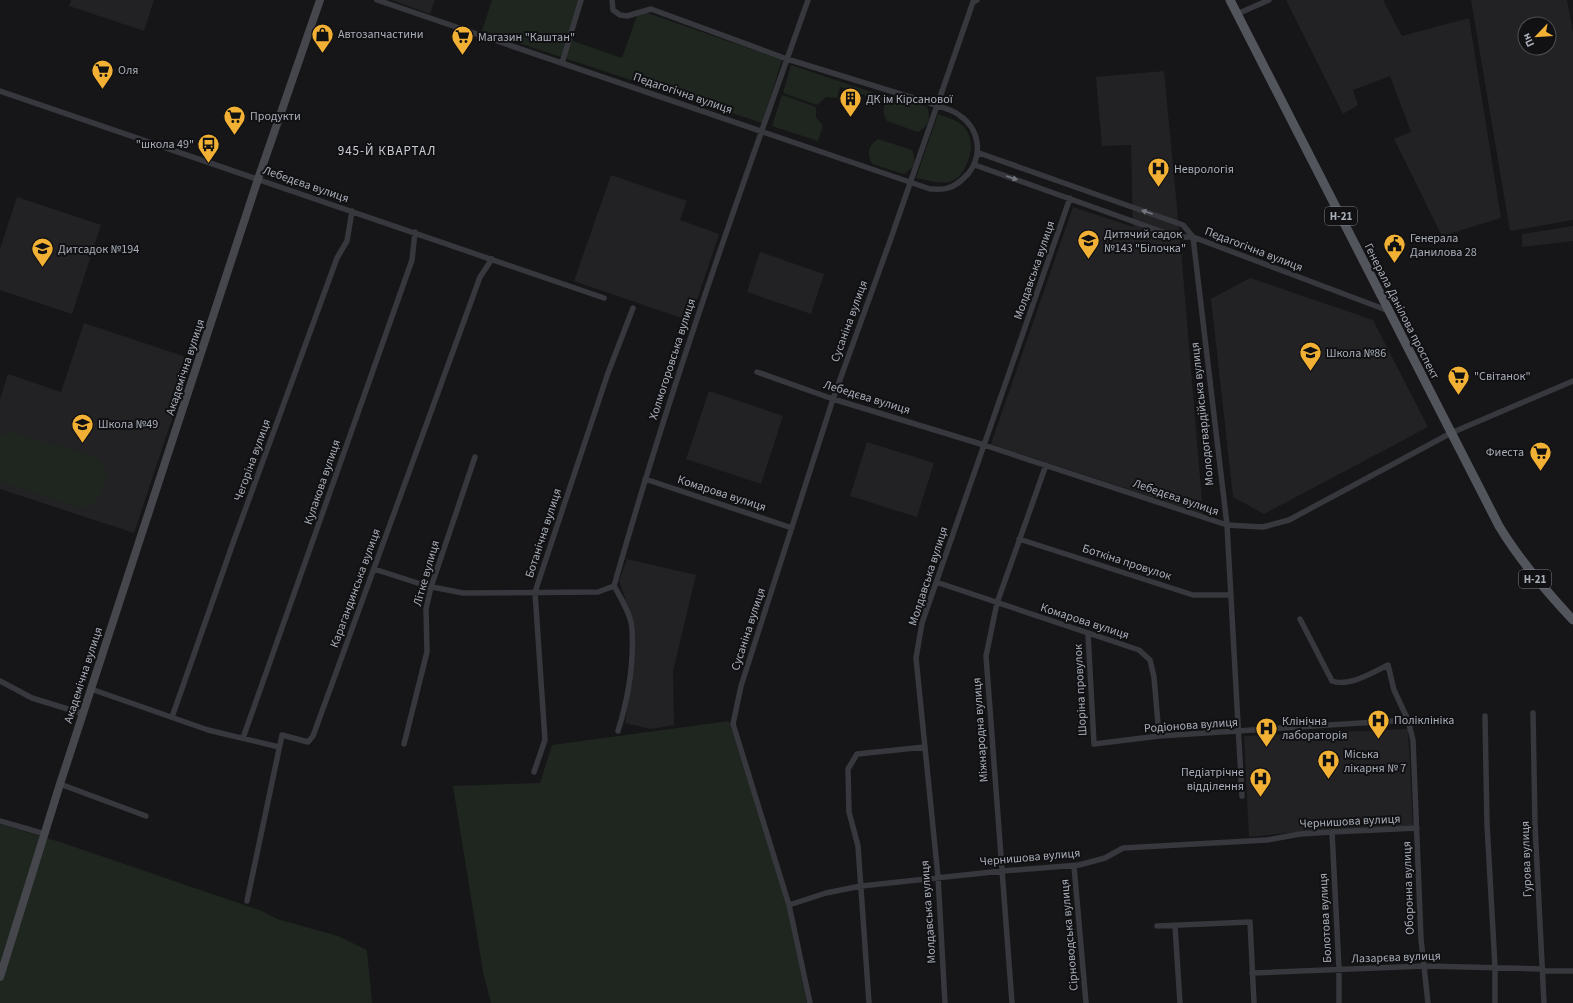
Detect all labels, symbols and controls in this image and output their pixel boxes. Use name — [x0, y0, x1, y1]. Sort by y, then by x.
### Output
north arrow — [1517, 16, 1557, 56]
shop icon: Автозапчастини — [310, 21, 336, 54]
supermarket icon: Магазин "Каштан" — [450, 24, 476, 57]
place label: Автозапчастини — [338, 26, 424, 43]
place label: Магазин "Каштан" — [478, 29, 575, 46]
text: Пн — [1519, 31, 1538, 49]
supermarket icon: Оля — [90, 57, 116, 90]
place label: Оля — [118, 62, 138, 79]
street label: Педагогічна вулиця — [631, 69, 735, 118]
building icon: ДК ім Кірсанової — [837, 86, 863, 119]
place label: ДК ім Кірсанової — [866, 91, 954, 108]
supermarket icon: Продукти — [222, 103, 248, 136]
place label: Продукти — [250, 108, 301, 125]
bus stop icon: "школа 49" — [196, 131, 222, 164]
place label: "школа 49" — [136, 136, 194, 153]
district label: 945-Й КВАРТАЛ — [338, 142, 436, 160]
hospital icon: Неврологія — [1146, 156, 1172, 189]
place label: Неврологія — [1174, 161, 1234, 178]
street label: Лебедєва вулиця — [261, 162, 351, 207]
one-way arrow — [1006, 175, 1018, 181]
road number: Н-21 — [1325, 207, 1357, 225]
one-way arrow — [1140, 208, 1152, 214]
street label: Молдавська вулиця — [1010, 219, 1059, 322]
street label: Педагогічна вулиця — [1202, 223, 1305, 276]
place label: Дитячий садок №143 "Білочка" — [1104, 226, 1186, 257]
school or university icon: Дитячий садок №143 "Білочка" — [1075, 228, 1101, 261]
place label: Генерала Данилова 28 — [1410, 230, 1477, 261]
public building icon: Генерала Данилова 28 — [1382, 232, 1408, 265]
school or university icon: Дитсадок №194 — [30, 236, 56, 269]
street label: Генерала Данілова проспект — [1360, 240, 1444, 383]
place label: Дитсадок №194 — [58, 241, 139, 258]
street label: Сусаніна вулиця — [827, 278, 872, 365]
street label: Холмогоровська вулиця — [645, 296, 700, 422]
street label: Академічна вулиця — [162, 317, 209, 417]
school or university icon: Школа №86 — [1297, 340, 1323, 373]
street label: Молодогвардійська вулиця — [1187, 341, 1218, 486]
place label: Школа №86 — [1326, 345, 1386, 362]
supermarket icon: "Світанок" — [1445, 363, 1471, 396]
place label: "Світанок" — [1474, 368, 1531, 385]
street label: Лебедєва вулиця — [821, 376, 912, 419]
school or university icon: Школа №49 — [69, 411, 95, 444]
place label: Школа №49 — [98, 416, 158, 433]
street label: Чегоріна вулиця — [230, 417, 275, 504]
street label: Кулакова вулиця — [300, 437, 345, 527]
supermarket icon: Фиеста — [1527, 439, 1553, 472]
place label: Фиеста — [1486, 444, 1524, 461]
street label: Комарова вулиця — [675, 471, 768, 516]
street label: Лебедєва вулиця — [1131, 475, 1221, 520]
street label: Ботанічна вулиця — [521, 486, 566, 580]
street label: Молдавська вулиця — [904, 524, 953, 628]
street label: Карагандинська вулиця — [326, 526, 385, 650]
street label: Літке вулиця — [409, 538, 444, 608]
street label: Боткіна провулок — [1080, 540, 1174, 585]
road number: Н-21 — [1519, 570, 1551, 588]
street label: Сусаніна вулиця — [727, 586, 770, 673]
street label: Комарова вулиця — [1038, 599, 1131, 644]
street label: Академічна вулиця — [60, 625, 107, 725]
street label: Шоріна провулок — [1070, 644, 1091, 736]
street label: Міжнародна вулиця — [968, 677, 993, 783]
hospital icon: Поліклініка — [1366, 707, 1392, 740]
place label: Поліклініка — [1394, 712, 1454, 729]
place label: Клінічна лабораторія — [1282, 713, 1347, 744]
street label: Родіонова вулиця — [1143, 714, 1239, 737]
hospital icon: Клінічна лабораторія — [1253, 715, 1279, 748]
place label: Міська лікарня № 7 — [1344, 746, 1406, 777]
hospital icon: Міська лікарня № 7 — [1315, 748, 1341, 781]
place label: Педіатрічне відділення — [1181, 764, 1244, 795]
hospital icon: Педіатрічне відділення — [1247, 766, 1273, 799]
street label: Чернишова вулиця — [1299, 810, 1401, 833]
street label: Гурова вулиця — [1517, 821, 1536, 897]
street label: Оборонна вулиця — [1398, 841, 1419, 935]
street label: Чернишова вулиця — [979, 845, 1081, 870]
street label: Молдавська вулиця — [916, 860, 941, 964]
street label: Болотова вулиця — [1315, 873, 1336, 963]
street label: Сірноводська вулиця — [1056, 878, 1083, 991]
street label: Лазарєва вулиця — [1351, 947, 1441, 968]

